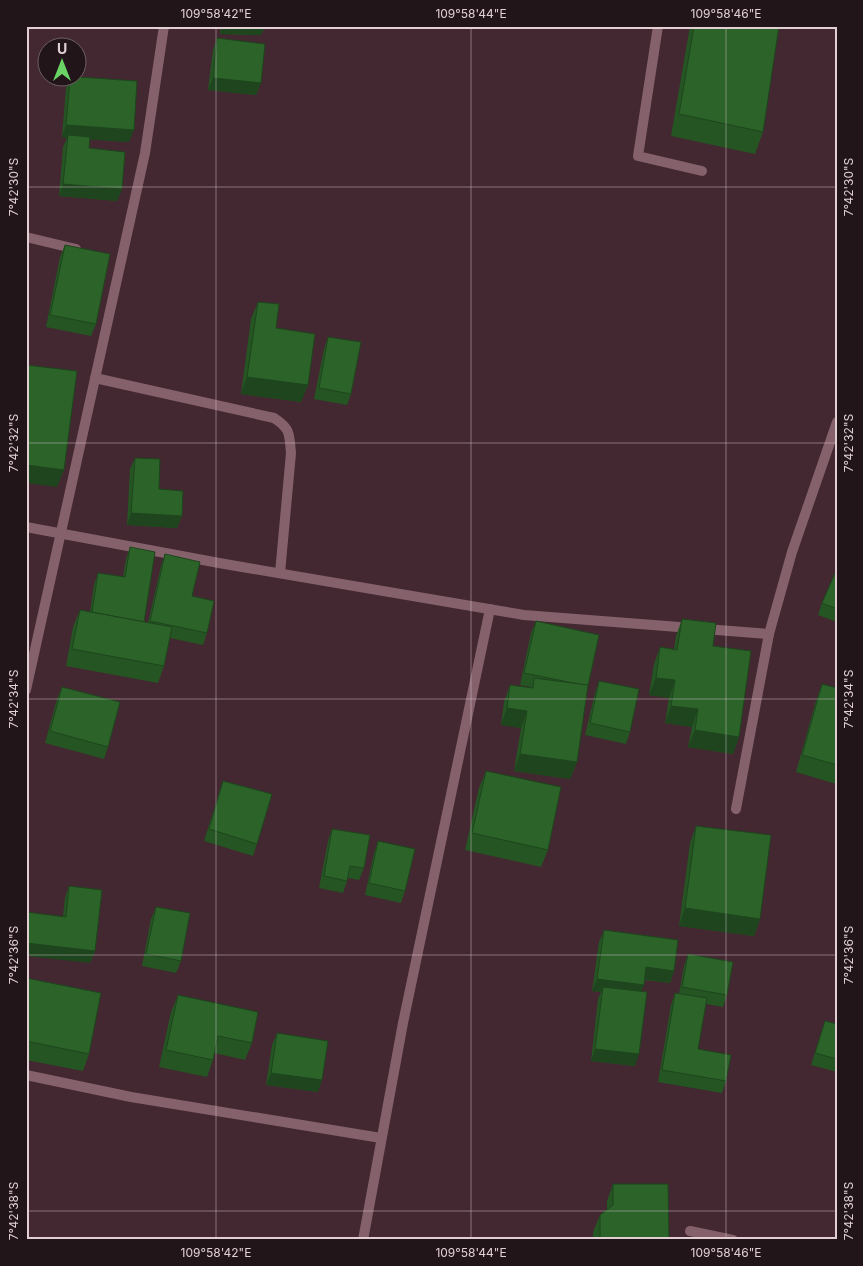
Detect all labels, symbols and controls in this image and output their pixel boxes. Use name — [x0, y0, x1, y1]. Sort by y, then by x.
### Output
text: 109°58'42"E — [181, 6, 251, 21]
text: 109°58'44"E — [435, 6, 507, 21]
text: 109°58'46"E — [691, 6, 761, 21]
north arrow — [38, 38, 88, 88]
text: U — [57, 40, 67, 57]
text: 7°42'30"S — [6, 157, 21, 216]
text: 7°42'30"S — [841, 157, 856, 216]
text: 7°42'32"S — [6, 414, 21, 472]
text: 7°42'32"S — [841, 414, 856, 472]
text: 7°42'34"S — [6, 669, 21, 728]
text: 7°42'34"S — [841, 669, 856, 728]
text: 7°42'36"S — [6, 925, 21, 984]
text: 7°42'36"S — [841, 925, 856, 984]
text: 7°42'38"S — [6, 1181, 21, 1240]
text: 7°42'38"S — [841, 1181, 856, 1240]
text: 109°58'42"E — [181, 1245, 251, 1260]
text: 109°58'44"E — [435, 1245, 507, 1260]
text: 109°58'46"E — [691, 1245, 761, 1260]

